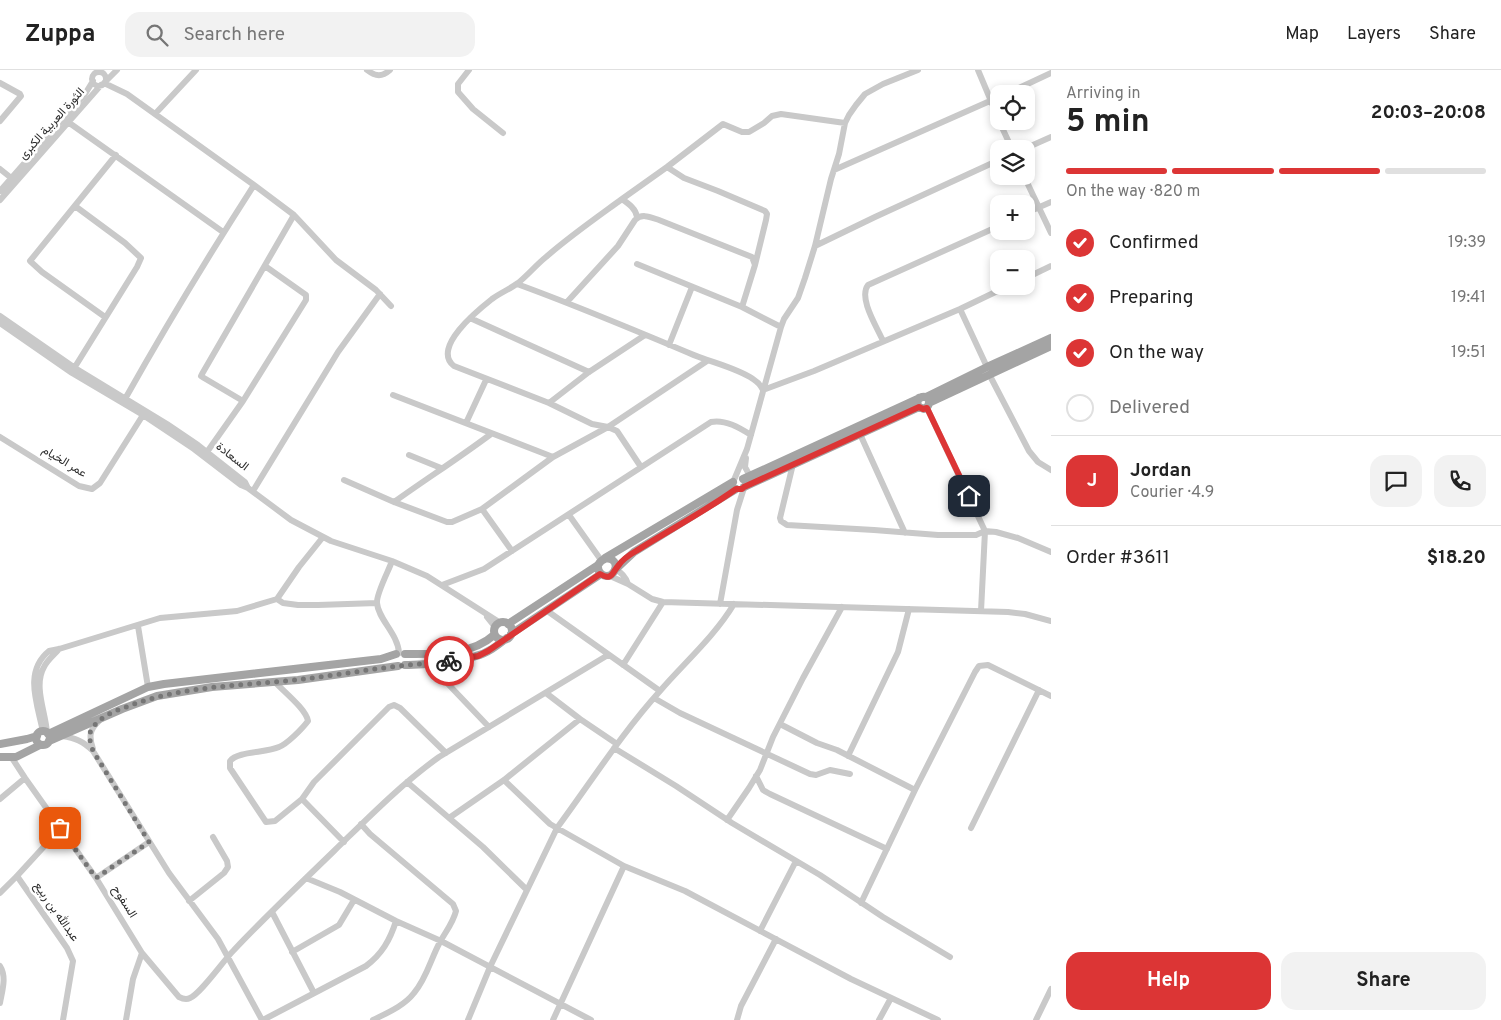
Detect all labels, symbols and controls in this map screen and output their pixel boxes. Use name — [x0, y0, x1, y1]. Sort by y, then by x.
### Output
search box — [125, 12, 475, 57]
text: Zuppa — [25, 20, 95, 50]
icon: search — [143, 21, 171, 49]
text: Search here — [183, 23, 285, 47]
text: Map — [1285, 23, 1319, 46]
text: Layers — [1347, 23, 1401, 46]
text: Share — [1429, 23, 1476, 46]
text: Arriving in — [1066, 84, 1141, 104]
street label: الثورة العربية الكبرى — [15, 85, 89, 163]
map controls — [990, 85, 1035, 295]
button: locate — [990, 85, 1035, 130]
text: 20:03–20:08 — [1371, 101, 1486, 125]
text: 5 min — [1066, 103, 1150, 143]
button: layers — [990, 140, 1035, 185]
text: On the way · 820 m — [1066, 182, 1200, 202]
button: + — [990, 195, 1035, 240]
icon: check — [1066, 229, 1094, 257]
text: Confirmed — [1109, 231, 1199, 255]
text: 19:39 — [1448, 233, 1486, 253]
button: − — [990, 250, 1035, 295]
icon: check — [1066, 284, 1094, 312]
text: Preparing — [1109, 286, 1193, 310]
text: 19:41 — [1451, 288, 1486, 308]
icon: check — [1066, 339, 1094, 367]
text: On the way — [1109, 341, 1204, 365]
text: 19:51 — [1451, 343, 1486, 363]
text: Delivered — [1109, 396, 1190, 420]
street label: السعادة — [212, 439, 252, 475]
street label: عمر الخيام — [39, 442, 89, 482]
button: chat — [1370, 455, 1422, 507]
button: phone — [1434, 455, 1486, 507]
text: Jordan — [1130, 459, 1192, 483]
text: J — [1087, 469, 1097, 493]
pin — [948, 475, 990, 517]
icon: home — [955, 482, 983, 510]
text: Courier · 4.9 — [1130, 483, 1214, 503]
text: Order #3611 — [1066, 546, 1170, 570]
text: $18.20 — [1427, 546, 1486, 570]
courier — [424, 636, 474, 686]
icon: bike — [435, 647, 463, 675]
pin — [39, 807, 81, 849]
icon: bag — [46, 814, 74, 842]
street label: عبدالله بن ربيع — [30, 879, 82, 945]
street label: السفوح — [108, 883, 140, 921]
button: Help — [1066, 952, 1271, 1010]
button: Share — [1281, 952, 1486, 1010]

